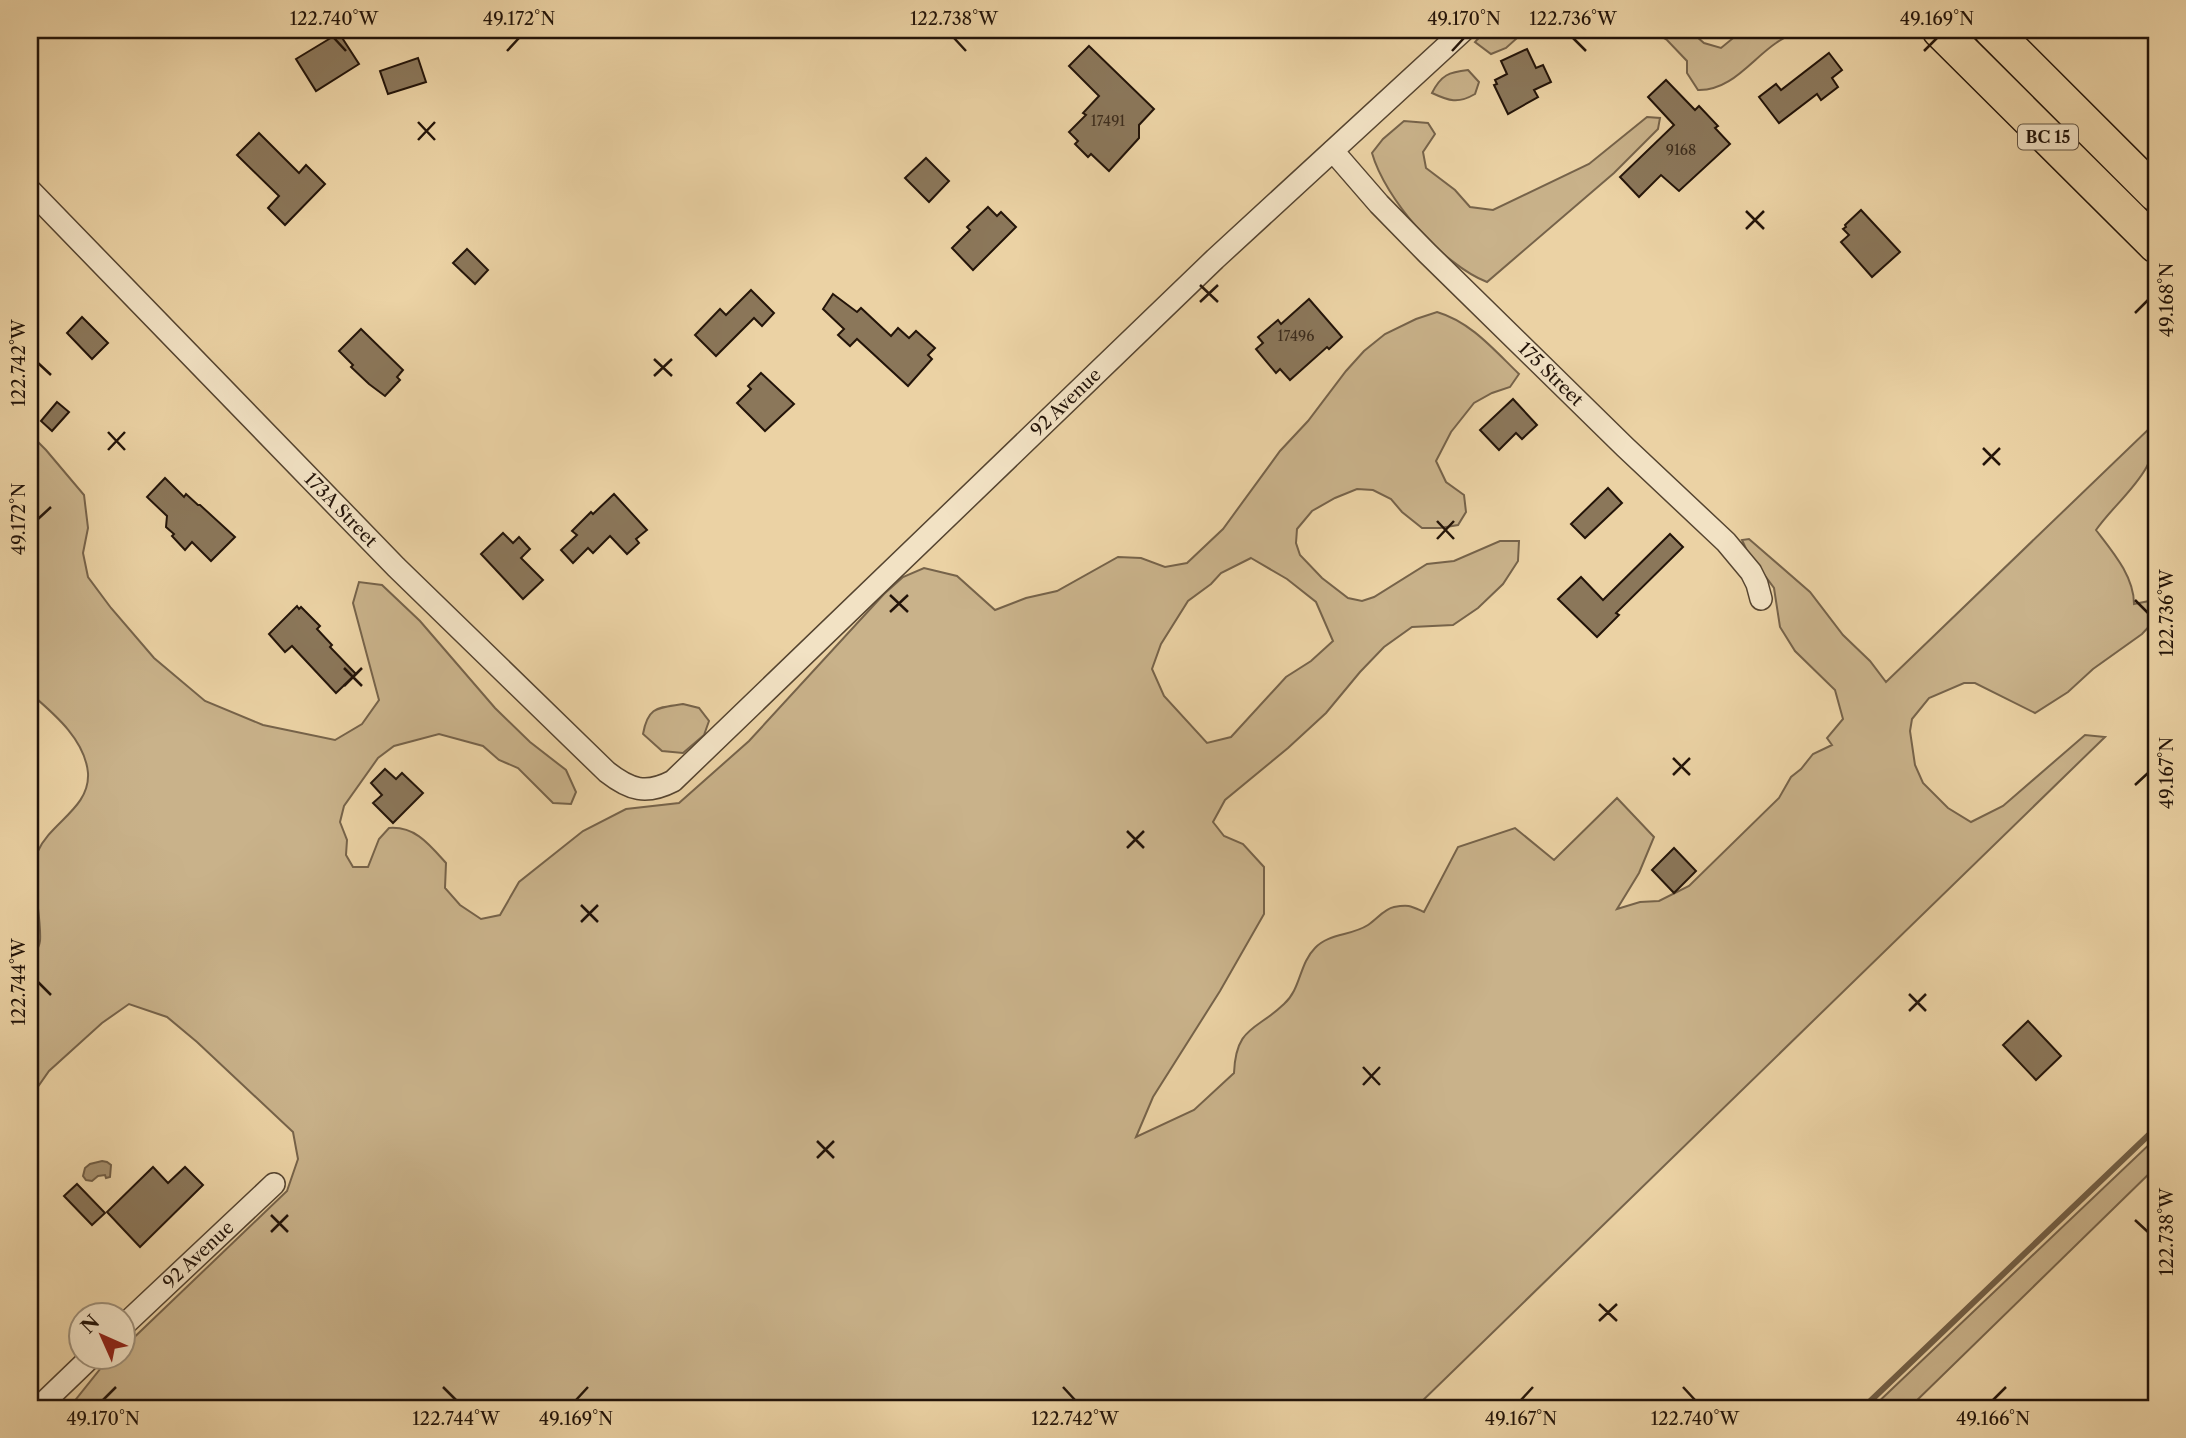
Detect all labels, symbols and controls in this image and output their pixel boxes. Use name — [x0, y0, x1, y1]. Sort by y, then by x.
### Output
text: 122.740°W — [290, 8, 380, 30]
text: 49.172°N — [483, 8, 555, 30]
text: 122.738°W — [910, 8, 999, 30]
text: 49.170°N — [1427, 8, 1501, 30]
text: 122.736°W — [1529, 8, 1618, 30]
text: 49.169°N — [1900, 8, 1974, 30]
house number: 17491 — [1091, 112, 1125, 130]
road number: BC 15 — [2018, 125, 2078, 150]
house number: 9168 — [1666, 141, 1696, 159]
text: 49.168°N — [2156, 263, 2178, 337]
text: 122.742°W — [8, 318, 30, 407]
house number: 17496 — [1278, 327, 1314, 345]
street label: 175 Street — [1514, 338, 1588, 411]
street label: 92 Avenue — [1026, 364, 1106, 441]
street label: 173A Street — [300, 468, 382, 552]
text: 49.172°N — [8, 483, 30, 555]
text: 122.736°W — [2156, 568, 2178, 657]
text: 49.167°N — [2156, 737, 2178, 809]
text: 122.744°W — [8, 937, 30, 1026]
text: 122.738°W — [2156, 1187, 2178, 1276]
street label: 92 Avenue — [159, 1217, 238, 1294]
north arrow — [66, 1302, 136, 1372]
text: N — [76, 1310, 104, 1338]
text: 49.170°N — [66, 1408, 140, 1430]
text: 122.744°W — [412, 1408, 501, 1430]
text: 49.169°N — [539, 1408, 613, 1430]
text: 122.742°W — [1031, 1408, 1120, 1430]
text: 49.167°N — [1485, 1408, 1557, 1430]
text: 122.740°W — [1651, 1408, 1741, 1430]
text: 49.166°N — [1956, 1408, 2030, 1430]

